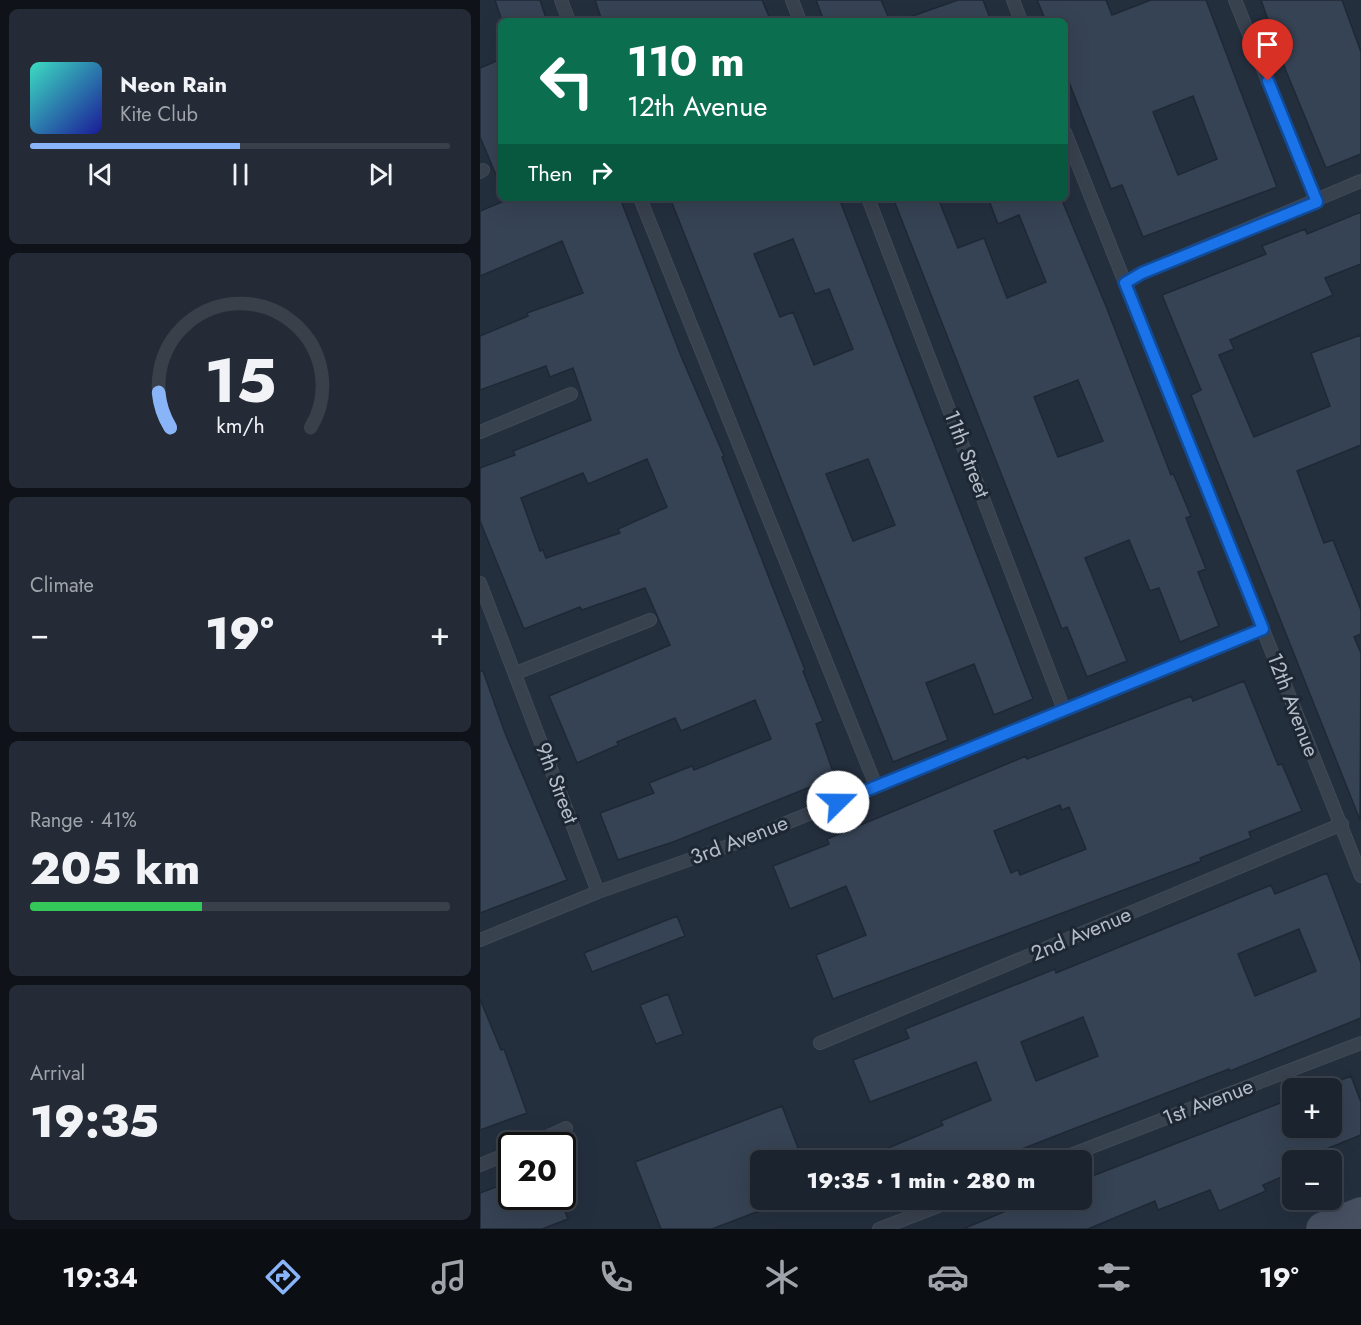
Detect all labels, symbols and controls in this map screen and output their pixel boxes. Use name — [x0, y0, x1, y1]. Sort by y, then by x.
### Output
pin — [1242, 19, 1293, 81]
icon: arrive — [1251, 28, 1284, 61]
text: 110 m — [627, 31, 745, 92]
icon: left — [528, 42, 606, 120]
text: Neon Rain — [120, 68, 227, 100]
text: 12th Avenue — [627, 87, 767, 126]
text: Kite Club — [120, 100, 198, 129]
icon: right — [585, 156, 618, 189]
text: Then — [528, 157, 573, 189]
icon: previous — [84, 158, 117, 191]
icon: pause — [224, 158, 257, 191]
icon: next — [364, 158, 397, 191]
text: 15 — [204, 335, 276, 425]
street label: 11th Street — [937, 406, 997, 502]
text: km/h — [216, 410, 264, 441]
text: Climate — [30, 571, 94, 600]
text: 19° — [205, 601, 274, 666]
text: − — [30, 610, 49, 657]
text: + — [430, 610, 450, 657]
street label: 12th Avenue — [1259, 649, 1327, 762]
street label: 9th Street — [528, 738, 586, 828]
position arrow — [806, 770, 870, 834]
text: Range · 41% — [30, 806, 137, 835]
street label: 3rd Avenue — [686, 808, 792, 872]
text: 205 km — [30, 836, 200, 901]
street label: 2nd Avenue — [1026, 899, 1136, 969]
text: Arrival — [30, 1059, 85, 1088]
street label: 1st Avenue — [1158, 1071, 1258, 1133]
map controls — [1282, 1078, 1342, 1210]
button: + — [1282, 1078, 1342, 1138]
text: 19:35 — [30, 1089, 159, 1154]
speed limit sign: 20 — [498, 1132, 576, 1210]
button: − — [1282, 1150, 1342, 1210]
text: 19:35 · 1 min · 280 m — [807, 1164, 1035, 1196]
icon: directions — [262, 1256, 304, 1298]
icon: music — [428, 1256, 470, 1298]
icon: phone — [595, 1256, 637, 1298]
icon: climate — [761, 1256, 803, 1298]
icon: car — [927, 1256, 969, 1298]
icon: filters — [1093, 1256, 1135, 1298]
text: 19:34 — [62, 1258, 138, 1297]
text: 19° — [1259, 1258, 1299, 1297]

